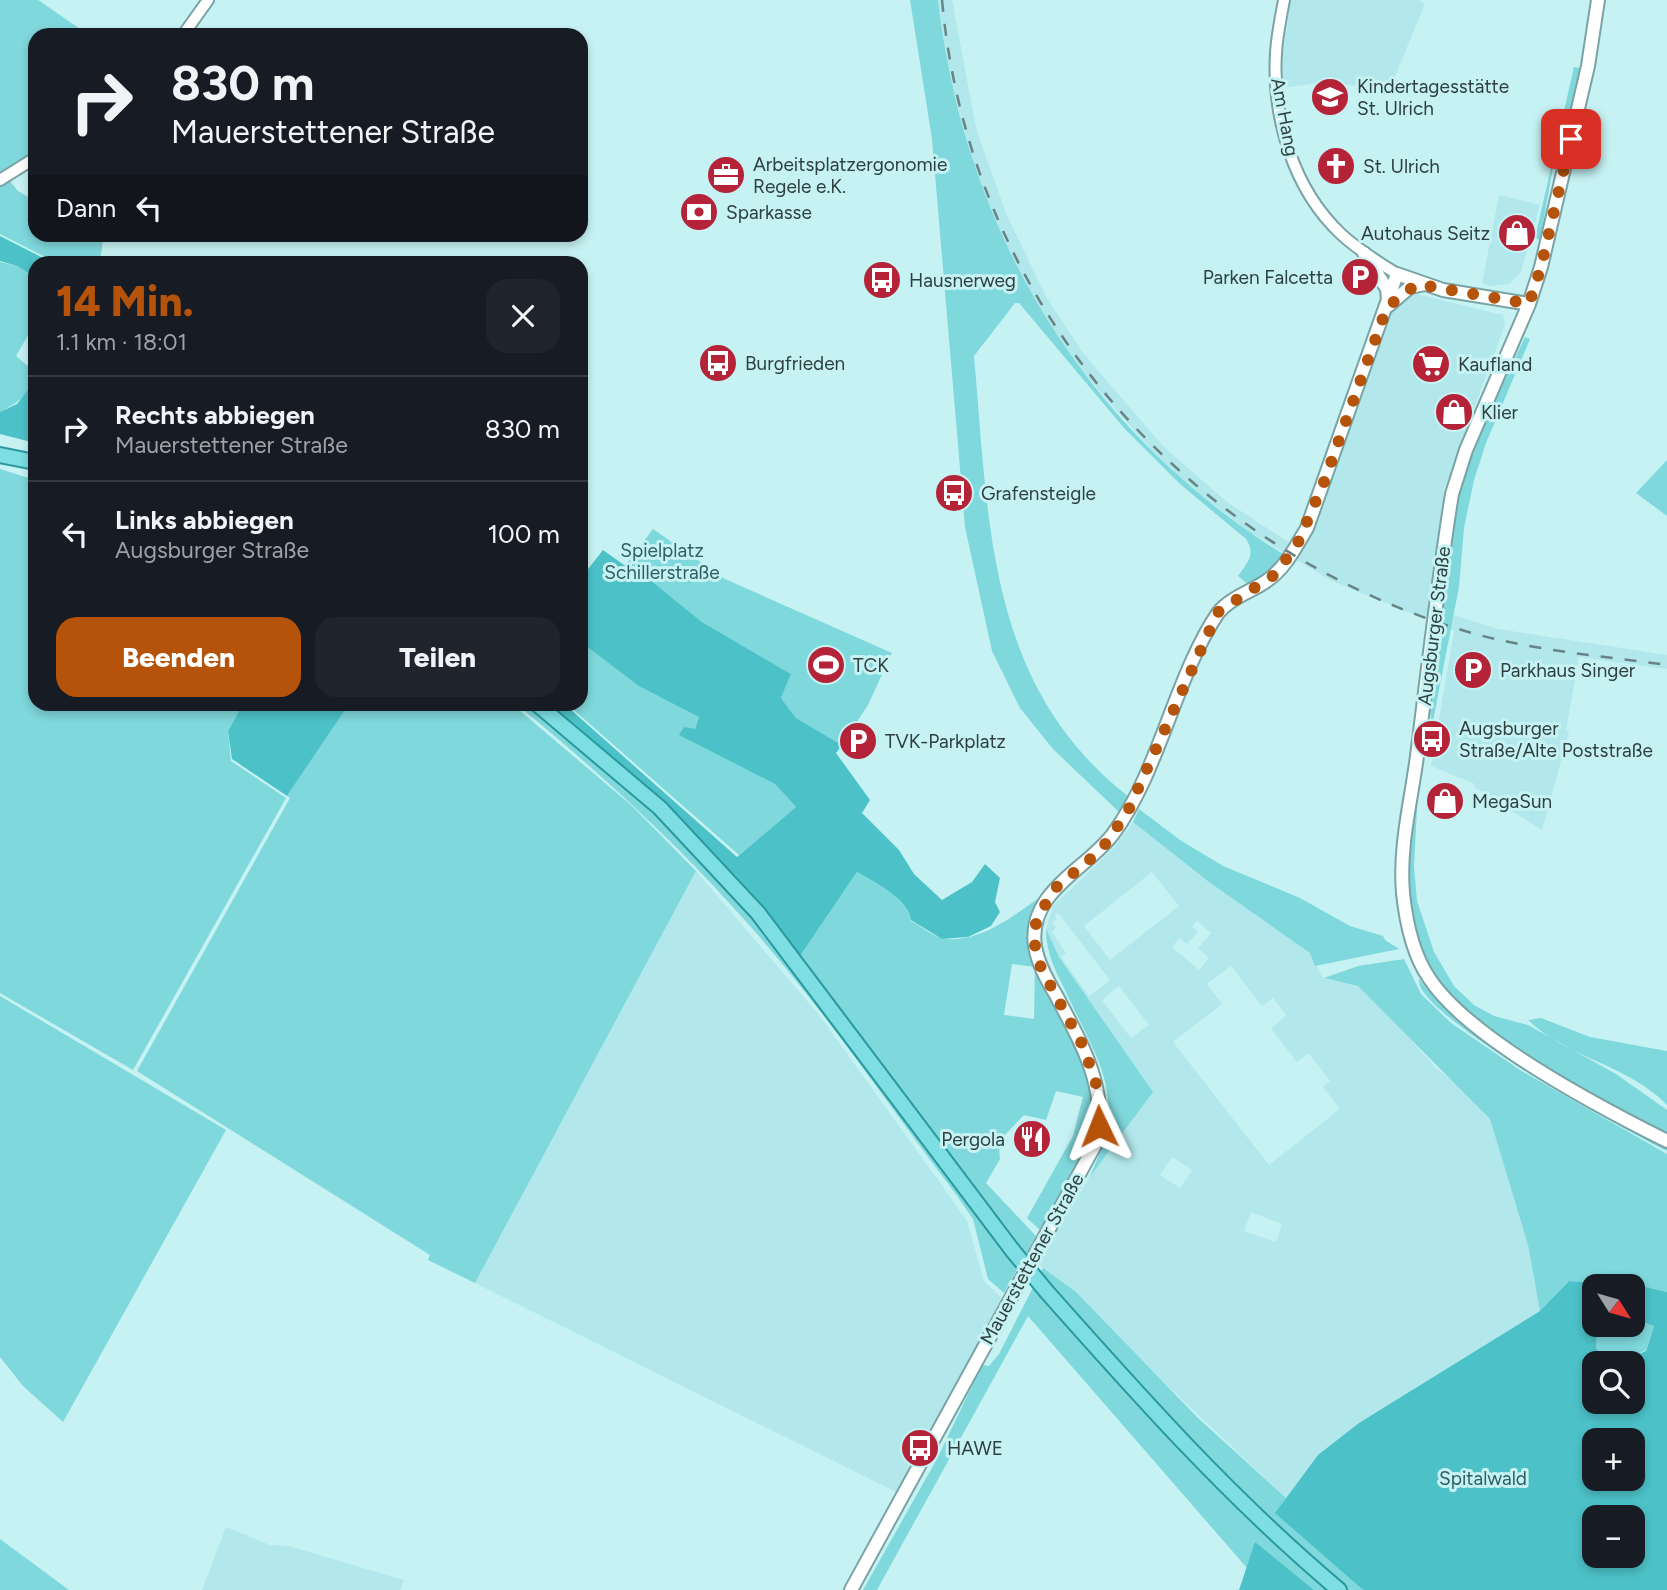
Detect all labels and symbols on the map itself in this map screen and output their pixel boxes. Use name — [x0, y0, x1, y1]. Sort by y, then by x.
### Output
place label: Kindertagesstätte St. Ulrich — [1357, 75, 1509, 120]
street label: Am Hang — [1266, 76, 1304, 158]
school or university icon: Kindertagesstätte St. Ulrich — [1309, 76, 1351, 118]
pin — [1541, 109, 1601, 169]
church icon: St. Ulrich — [1315, 145, 1357, 187]
place label: Arbeitsplatzergonomie Regele e.K. — [753, 153, 947, 198]
office icon: Arbeitsplatzergonomie Regele e.K. — [705, 154, 747, 196]
place label: St. Ulrich — [1363, 155, 1440, 178]
bank icon: Sparkasse — [678, 191, 720, 233]
place label: Sparkasse — [726, 201, 812, 224]
shop icon: Autohaus Seitz — [1496, 212, 1538, 254]
place label: Autohaus Seitz — [1361, 222, 1490, 245]
parking icon: Parken Falcetta — [1339, 256, 1381, 298]
bus stop icon: Hausnerweg — [861, 259, 903, 301]
place label: Parken Falcetta — [1203, 266, 1333, 289]
place label: Hausnerweg — [909, 269, 1016, 292]
bus stop icon: Burgfrieden — [697, 342, 739, 384]
supermarket icon: Kaufland — [1410, 343, 1452, 385]
place label: Burgfrieden — [745, 352, 845, 375]
place label: Kaufland — [1458, 353, 1532, 376]
shop icon: Klier — [1433, 391, 1475, 433]
place label: Klier — [1481, 401, 1519, 424]
bus stop icon: Grafensteigle — [933, 472, 975, 514]
place label: Grafensteigle — [981, 482, 1096, 505]
park label: Spielplatz Schillerstraße — [604, 539, 720, 584]
street label: Augsburger Straße — [1413, 545, 1455, 707]
sports icon: TCK — [805, 644, 847, 686]
parking icon: Parkhaus Singer — [1452, 649, 1494, 691]
place label: TCK — [853, 654, 889, 677]
place label: Parkhaus Singer — [1500, 659, 1636, 682]
place label: Augsburger Straße/Alte Poststraße — [1459, 717, 1653, 762]
bus stop icon: Augsburger Straße/Alte Poststraße — [1411, 718, 1453, 760]
parking icon: TVK-Parkplatz — [837, 720, 879, 762]
place label: TVK-Parkplatz — [885, 730, 1006, 753]
shop icon: MegaSun — [1424, 780, 1466, 822]
place label: MegaSun — [1472, 790, 1552, 813]
position arrow — [1062, 1089, 1136, 1163]
restaurant icon: Pergola — [1011, 1118, 1053, 1160]
place label: Pergola — [941, 1128, 1005, 1151]
street label: Mauerstettener Straße — [975, 1169, 1089, 1349]
north arrow — [1582, 1274, 1645, 1337]
bus stop icon: HAWE — [899, 1427, 941, 1469]
place label: HAWE — [947, 1437, 1003, 1460]
park label: Spitalwald — [1439, 1467, 1527, 1490]

